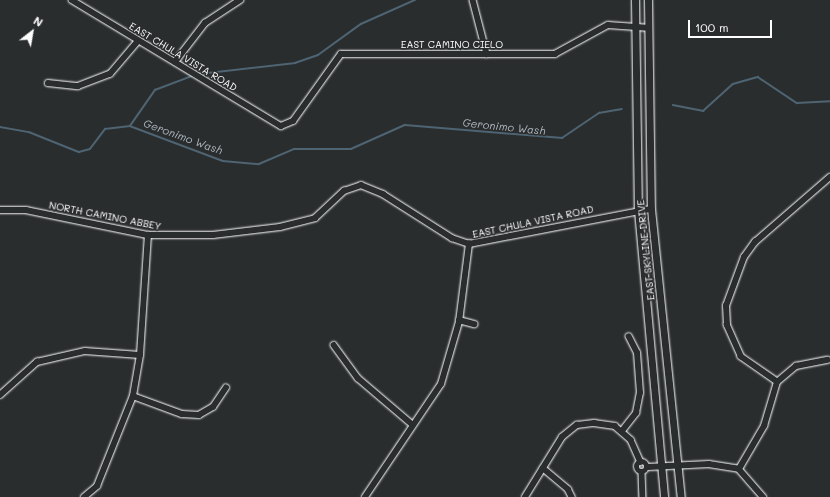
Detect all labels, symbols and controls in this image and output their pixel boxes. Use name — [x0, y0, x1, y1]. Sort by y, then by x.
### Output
north arrow — [12, 12, 52, 52]
scale bar — [690, 12, 774, 38]
text: N — [31, 13, 46, 30]
text: 100 m — [695, 19, 729, 35]
street label: EAST CHULA VISTA ROAD — [127, 20, 239, 94]
street label: EAST CAMINO CIELO — [401, 39, 503, 51]
water label: Geronimo Wash — [462, 116, 546, 138]
water label: Geronimo Wash — [142, 117, 224, 157]
street label: NORTH CAMINO ABBEY — [48, 199, 162, 233]
street label: EAST SKYLINE DRIVE — [635, 199, 657, 301]
street label: EAST CHULA VISTA ROAD — [471, 203, 595, 241]

